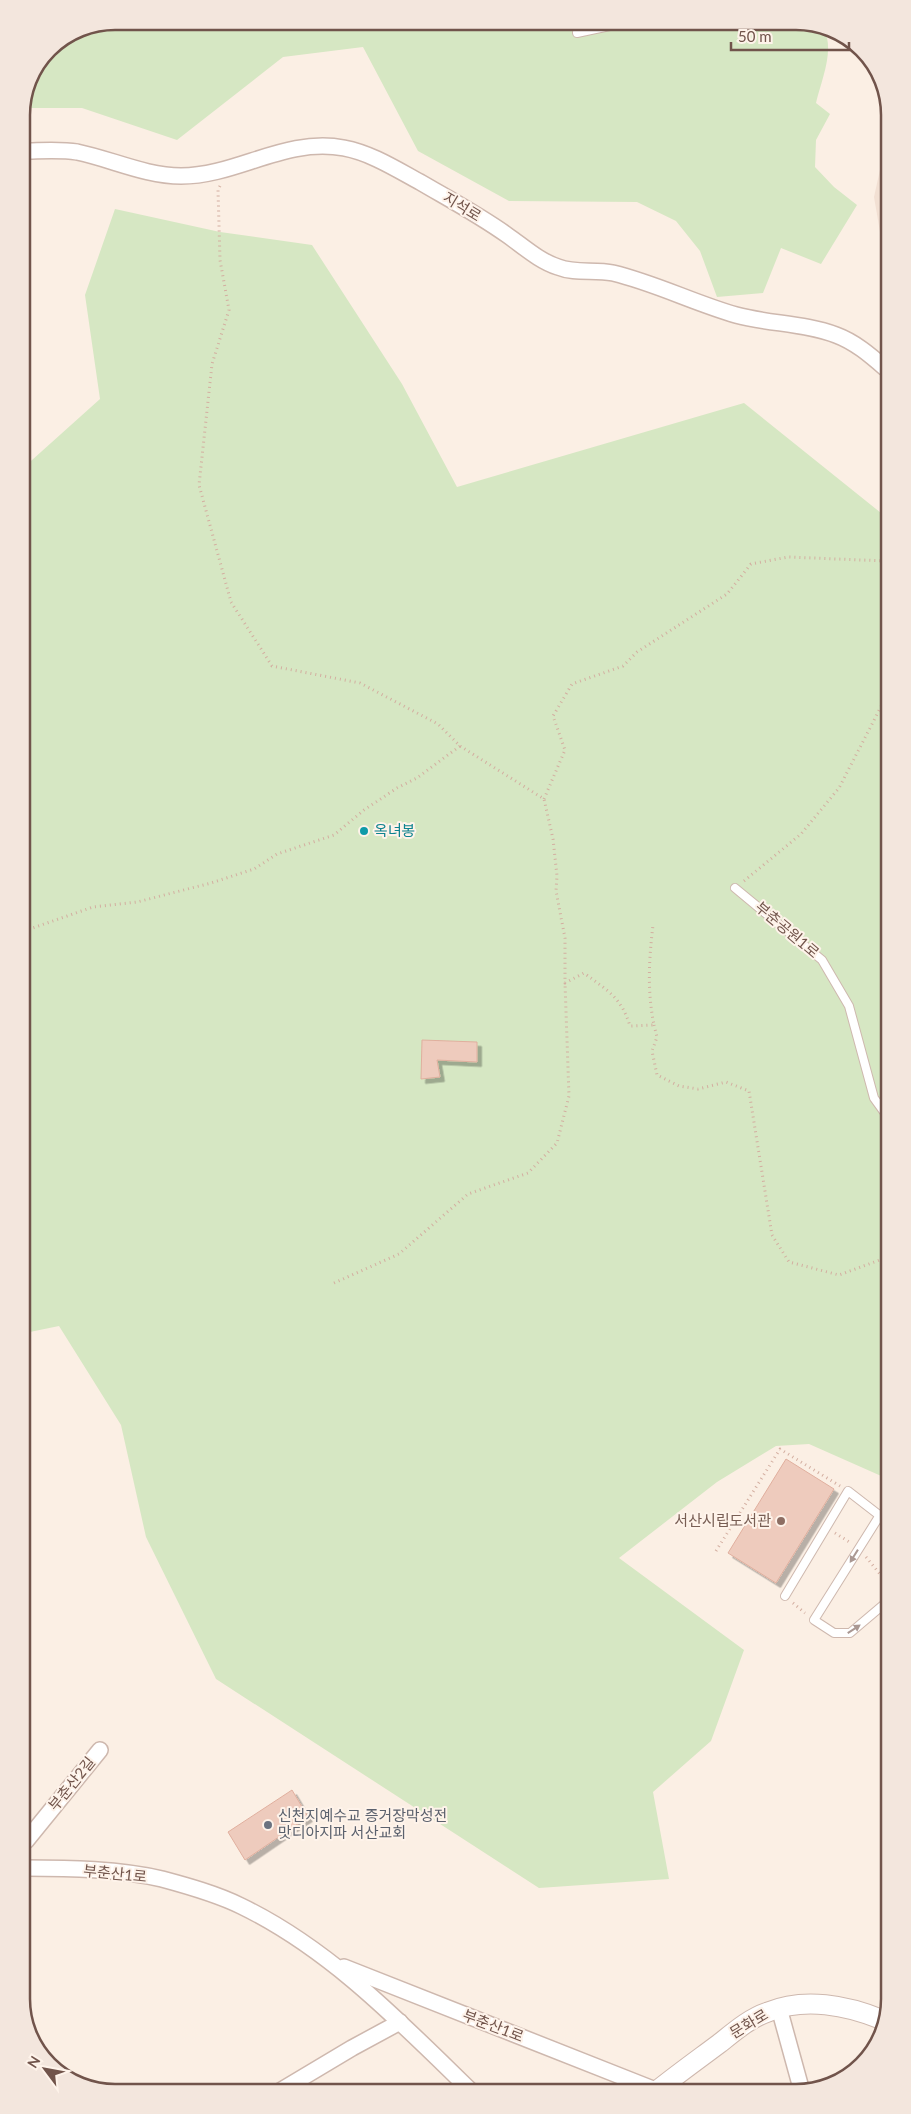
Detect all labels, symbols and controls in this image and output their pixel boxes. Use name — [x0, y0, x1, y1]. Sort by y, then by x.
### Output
scale bar — [731, 20, 848, 52]
text: 50 m — [738, 27, 772, 45]
street label: 지석로 — [440, 188, 485, 225]
place label: 옥녀봉 — [374, 821, 415, 839]
marker: 옥녀봉 — [358, 825, 370, 837]
street label: 부춘공원1로 — [752, 897, 823, 961]
place label: 서산시립도서관 — [674, 1511, 771, 1529]
marker: 서산시립도서관 — [775, 1515, 787, 1527]
one-way arrow — [849, 1549, 858, 1563]
one-way arrow — [847, 1625, 861, 1634]
street label: 부춘산2길 — [44, 1753, 98, 1814]
place label: 신천지예수교 증거장막성전 맛디아지파 서산교회 — [278, 1806, 447, 1841]
marker: 신천지예수교 증거장막성전 맛디아지파 서산교회 — [262, 1819, 274, 1831]
street label: 부춘산1로 — [82, 1861, 148, 1885]
street label: 부춘산1로 — [460, 2005, 526, 2045]
street label: 문화로 — [726, 2005, 771, 2042]
north arrow — [20, 2044, 70, 2094]
text: N — [23, 2053, 44, 2071]

